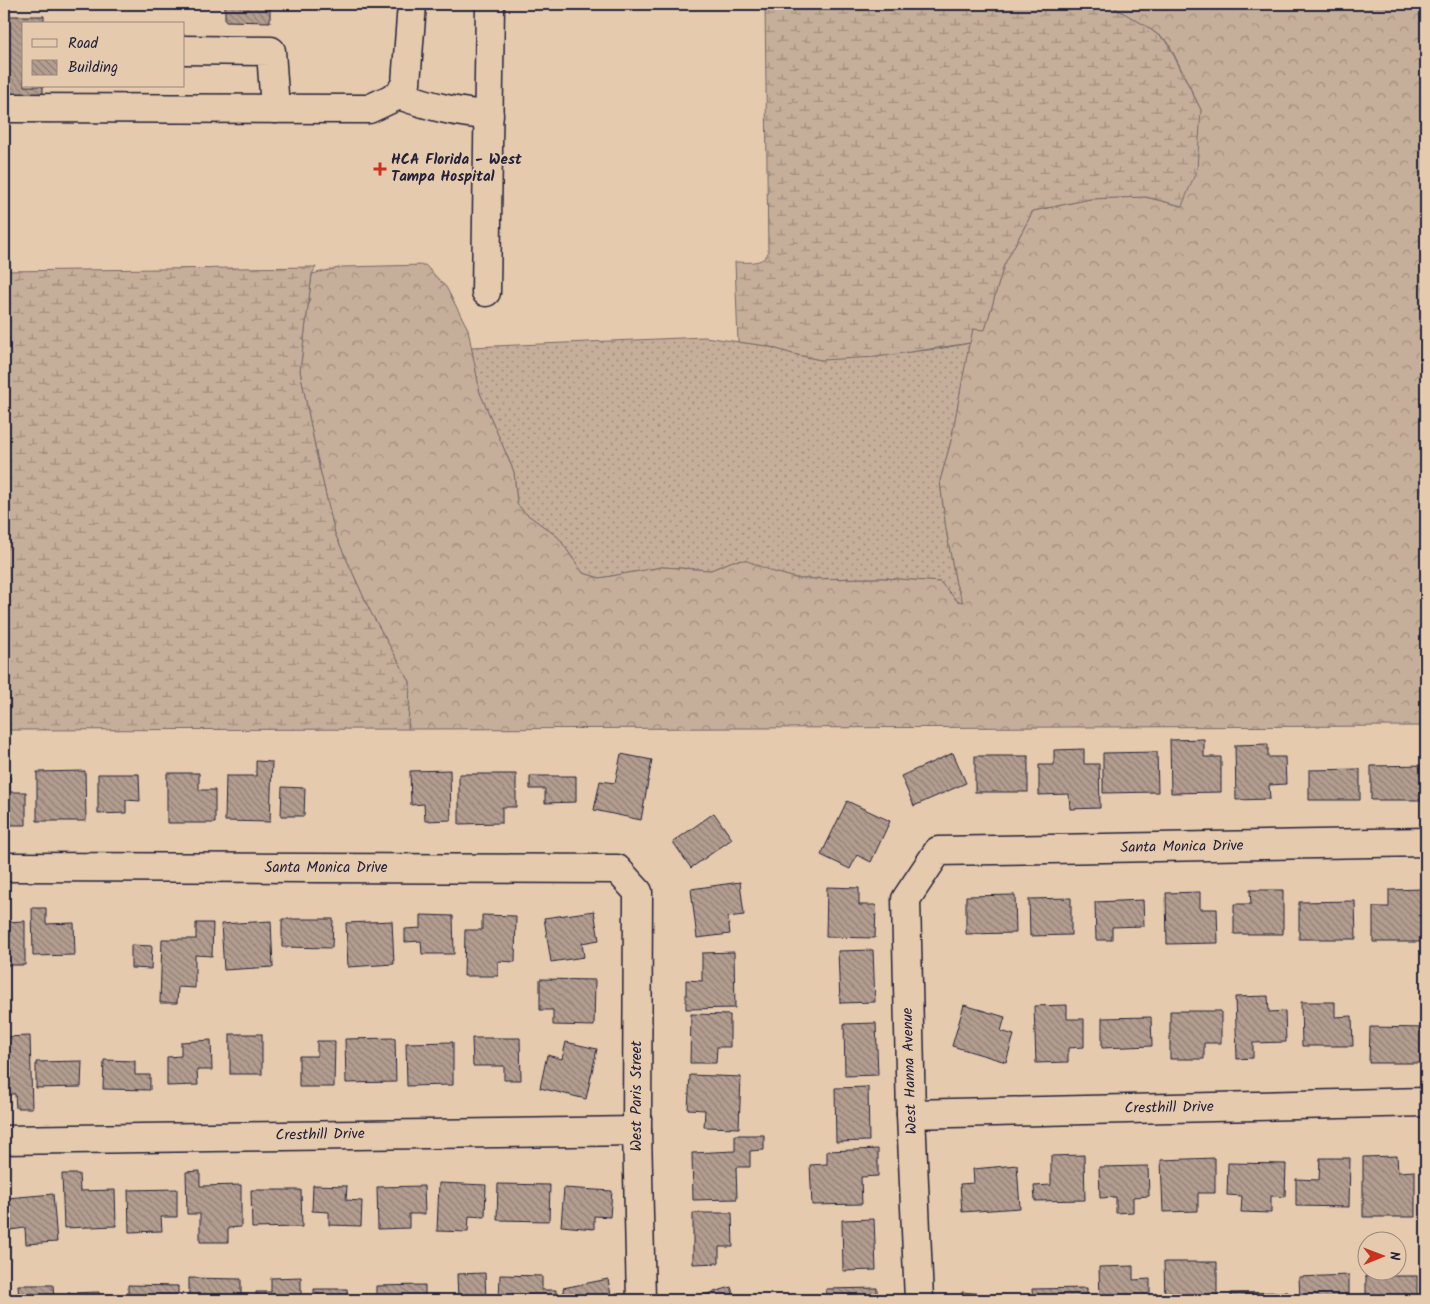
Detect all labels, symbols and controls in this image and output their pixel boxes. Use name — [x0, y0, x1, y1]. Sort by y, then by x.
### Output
legend — [22, 22, 185, 88]
text: Road — [68, 32, 99, 56]
text: Building — [68, 56, 118, 80]
place label: HCA Florida - West Tampa Hospital — [391, 148, 522, 189]
marker: HCA Florida - West Tampa Hospital — [373, 162, 387, 176]
street label: Santa Monica Drive — [1120, 834, 1244, 860]
street label: Santa Monica Drive — [264, 856, 388, 880]
street label: West Hanna Avenue — [896, 1007, 924, 1135]
street label: West Paris Street — [625, 1040, 649, 1151]
street label: Cresthill Drive — [1124, 1095, 1214, 1121]
street label: Cresthill Drive — [275, 1122, 365, 1148]
north arrow — [1358, 1232, 1408, 1282]
text: N — [1383, 1251, 1405, 1261]

